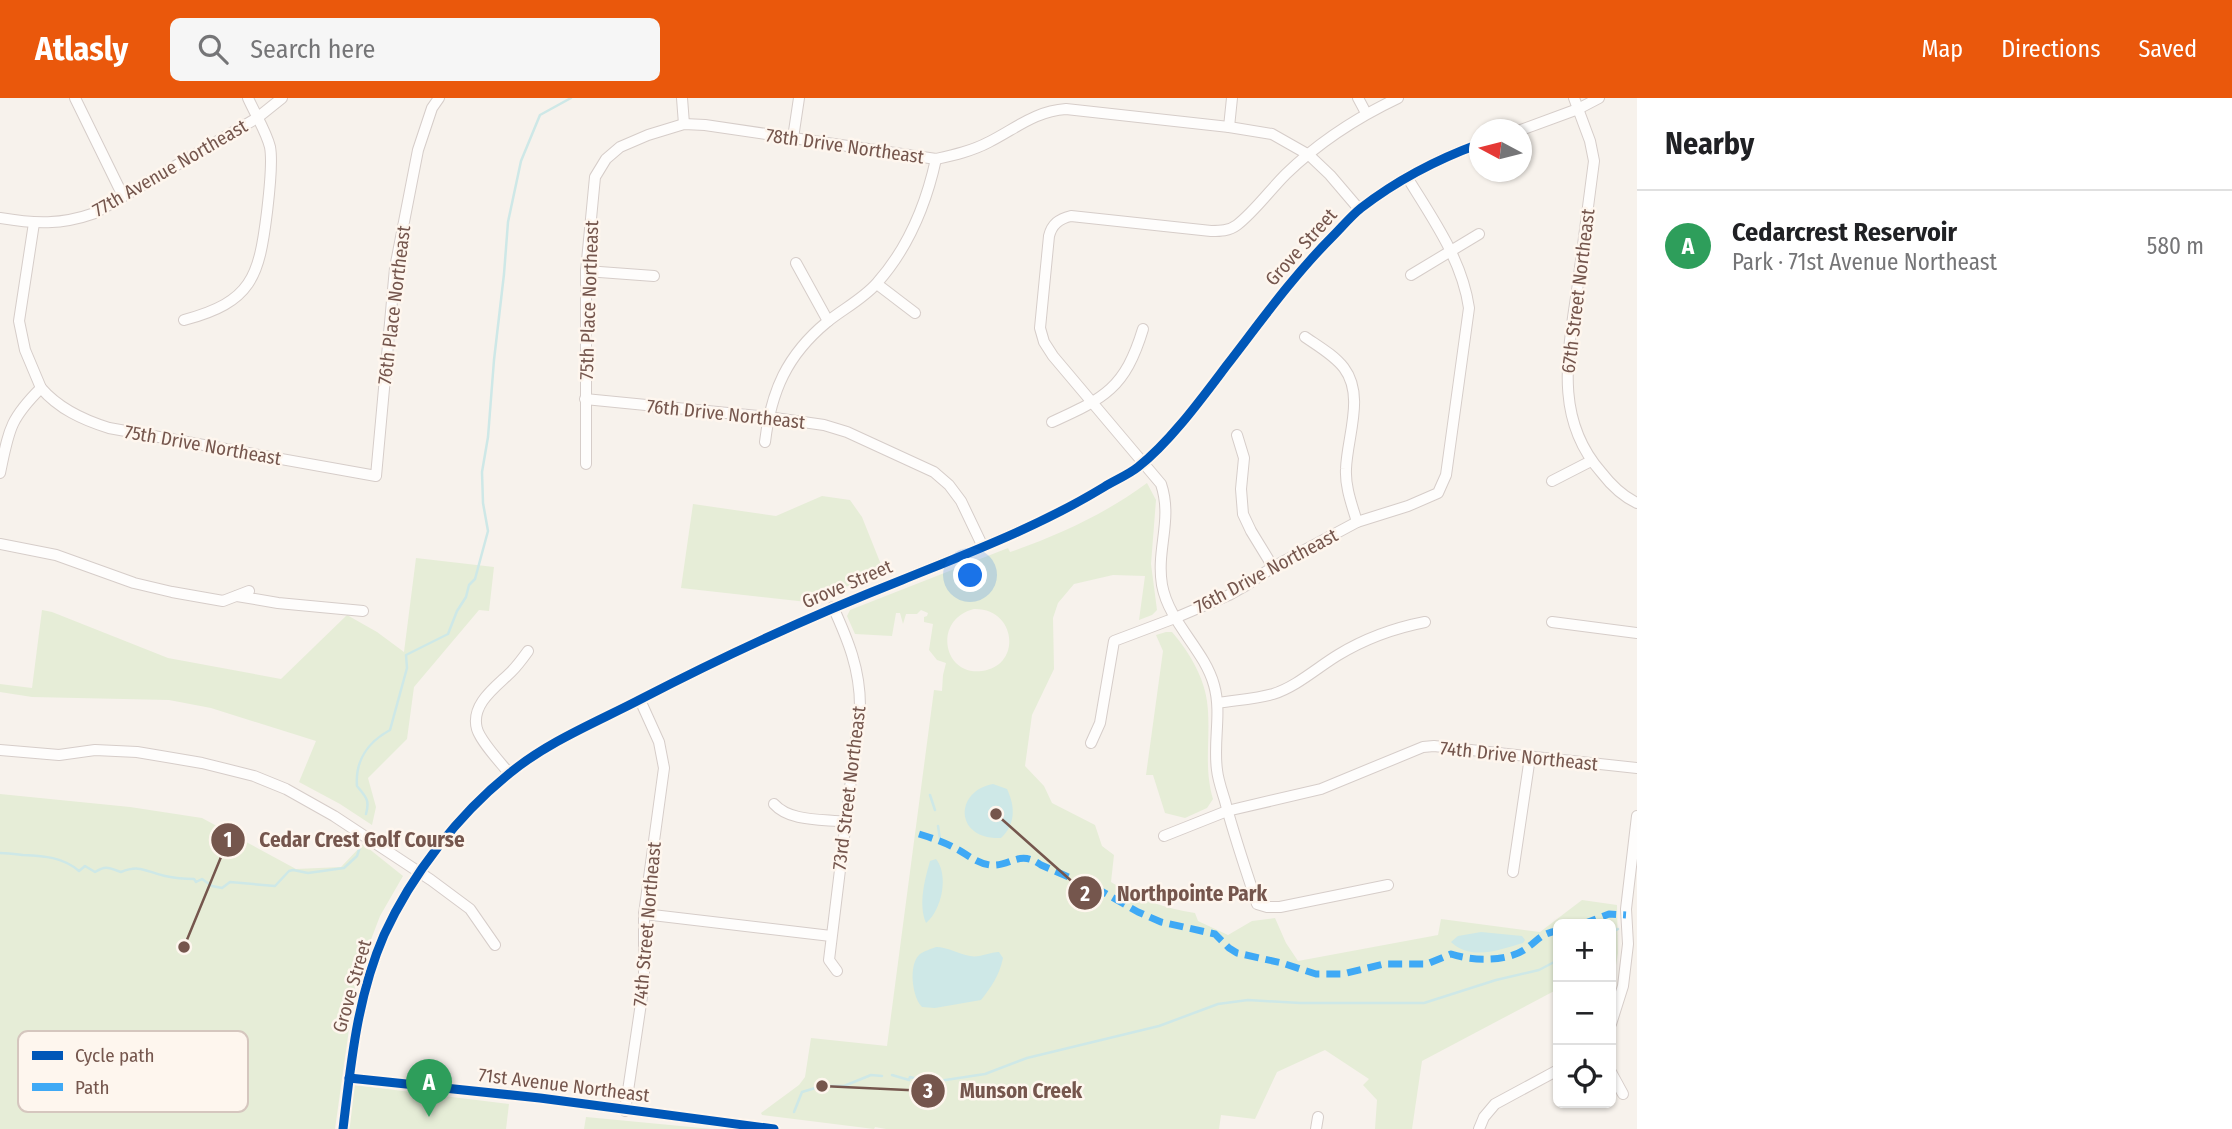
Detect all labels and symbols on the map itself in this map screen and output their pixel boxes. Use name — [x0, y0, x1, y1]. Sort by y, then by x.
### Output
street label: 77th Avenue Northeast — [89, 114, 252, 222]
north arrow — [1469, 119, 1532, 182]
street label: 78th Drive Northeast — [765, 124, 926, 169]
street label: Grove Street — [1260, 203, 1342, 290]
street label: 67th Street Northeast — [1556, 207, 1600, 375]
street label: 75th Place Northeast — [575, 219, 603, 380]
street label: 76th Place Northeast — [373, 223, 415, 386]
street label: 76th Drive Northeast — [646, 394, 807, 434]
street label: 75th Drive Northeast — [123, 420, 284, 470]
street label: 76th Drive Northeast — [1190, 523, 1342, 619]
street label: Grove Street — [798, 554, 896, 613]
your location — [953, 558, 987, 592]
street label: 73rd Street Northeast — [828, 704, 871, 871]
street label: 74th Drive Northeast — [1439, 736, 1600, 776]
callout: Cedar Crest Golf Course — [210, 819, 479, 861]
text: 1 — [224, 827, 232, 853]
text: Cedar Crest Golf Course — [259, 827, 465, 853]
street label: 74th Street Northeast — [628, 840, 666, 1007]
callout: Northpointe Park — [1068, 872, 1281, 914]
text: 2 — [1079, 881, 1090, 907]
text: Northpointe Park — [1117, 881, 1267, 907]
street label: Grove Street — [328, 936, 376, 1035]
legend — [18, 1031, 248, 1112]
text: Cycle path — [75, 1044, 154, 1067]
pin: A — [406, 1059, 452, 1117]
street label: 71st Avenue Northeast — [477, 1063, 652, 1107]
callout: Munson Creek — [910, 1070, 1096, 1112]
text: Path — [75, 1076, 110, 1099]
text: 3 — [922, 1078, 933, 1104]
text: Munson Creek — [960, 1078, 1083, 1104]

